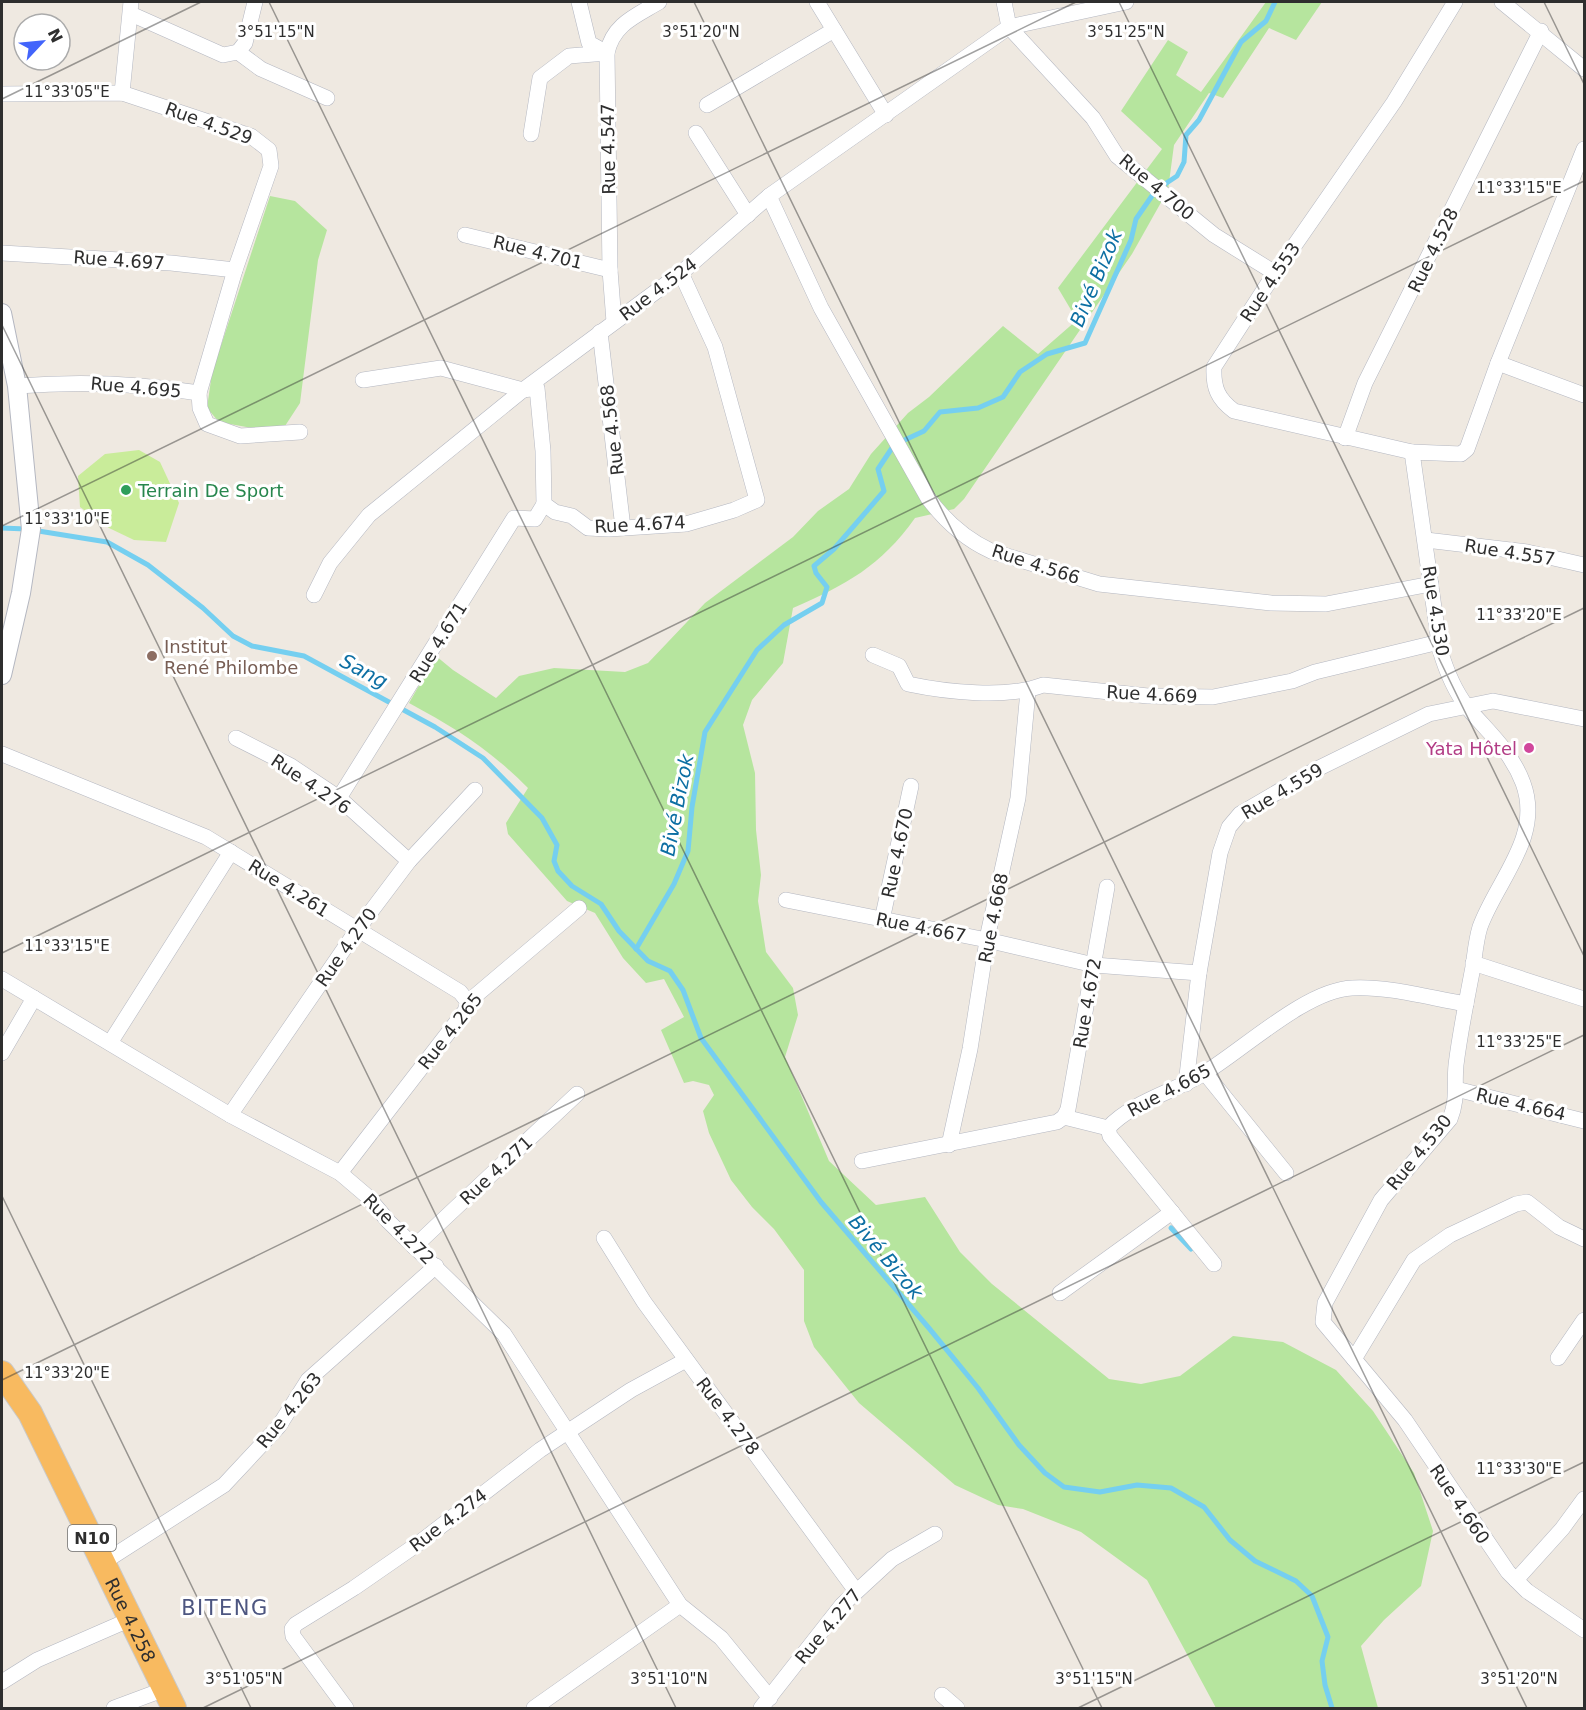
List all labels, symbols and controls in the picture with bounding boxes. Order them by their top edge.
north arrow [12,12,72,72]
text: 3°51'15"N [237,23,315,41]
text: 3°51'20"N [662,23,740,41]
text: 3°51'25"N [1087,23,1165,41]
text: N [44,25,67,46]
text: 11°33'05"E [24,83,110,101]
street label: Rue 4.529 [162,97,256,149]
street label: Rue 4.547 [597,103,619,195]
street label: Rue 4.700 [1115,150,1199,224]
text: 11°33'15"E [1476,179,1562,197]
street label: Rue 4.528 [1404,204,1462,296]
water label: Bivé Bizok [1065,224,1128,330]
street label: Rue 4.701 [491,231,585,273]
street label: Rue 4.553 [1236,238,1304,326]
street label: Rue 4.697 [73,246,165,274]
street label: Rue 4.524 [615,253,701,325]
street label: Rue 4.695 [90,373,182,401]
street label: Rue 4.568 [596,383,628,477]
place label: Terrain De Sport [137,480,284,501]
marker: Terrain De Sport [119,483,133,497]
text: 11°33'10"E [24,510,110,528]
street label: Rue 4.674 [594,511,686,537]
street label: Rue 4.557 [1463,534,1557,570]
street label: Rue 4.566 [989,540,1083,588]
street label: Rue 4.530 [1418,564,1454,658]
street label: Rue 4.671 [405,598,471,686]
text: 11°33'20"E [1476,606,1562,624]
place label: Institut René Philombe [164,636,298,678]
marker: Institut René Philombe [145,649,159,663]
water label: Sang [336,649,392,693]
street label: Rue 4.669 [1106,681,1198,707]
place label: Yata Hôtel [1425,738,1517,759]
marker: Yata Hôtel [1522,741,1536,755]
street label: Rue 4.276 [267,750,355,818]
water label: Bivé Bizok [655,751,699,858]
street label: Rue 4.559 [1237,758,1327,824]
street label: Rue 4.670 [877,806,917,900]
street label: Rue 4.261 [245,855,333,921]
street label: Rue 4.668 [974,871,1012,965]
street label: Rue 4.270 [311,904,381,990]
street label: Rue 4.667 [874,908,968,946]
text: 11°33'15"E [24,937,110,955]
street label: Rue 4.672 [1069,956,1105,1050]
street label: Rue 4.265 [414,989,486,1073]
text: 11°33'25"E [1476,1033,1562,1051]
street label: Rue 4.665 [1124,1059,1214,1121]
street label: Rue 4.664 [1474,1083,1568,1125]
street label: Rue 4.530 [1382,1110,1456,1194]
street label: Rue 4.271 [455,1131,537,1209]
street label: Rue 4.272 [359,1189,439,1269]
water label: Bivé Bizok [844,1210,929,1305]
text: 11°33'20"E [24,1364,110,1382]
street label: Rue 4.263 [252,1368,326,1452]
street label: Rue 4.278 [692,1373,764,1459]
street label: Rue 4.660 [1426,1460,1494,1548]
text: 11°33'30"E [1476,1460,1562,1478]
street label: Rue 4.274 [405,1484,491,1556]
road number: N10 [68,1525,116,1551]
street label: Rue 4.258 [101,1574,160,1666]
street label: Rue 4.277 [791,1584,865,1668]
district label: BITENG [181,1596,269,1620]
text: 3°51'05"N [205,1670,283,1688]
text: 3°51'10"N [630,1670,708,1688]
text: 3°51'15"N [1055,1670,1133,1688]
text: 3°51'20"N [1480,1670,1558,1688]

